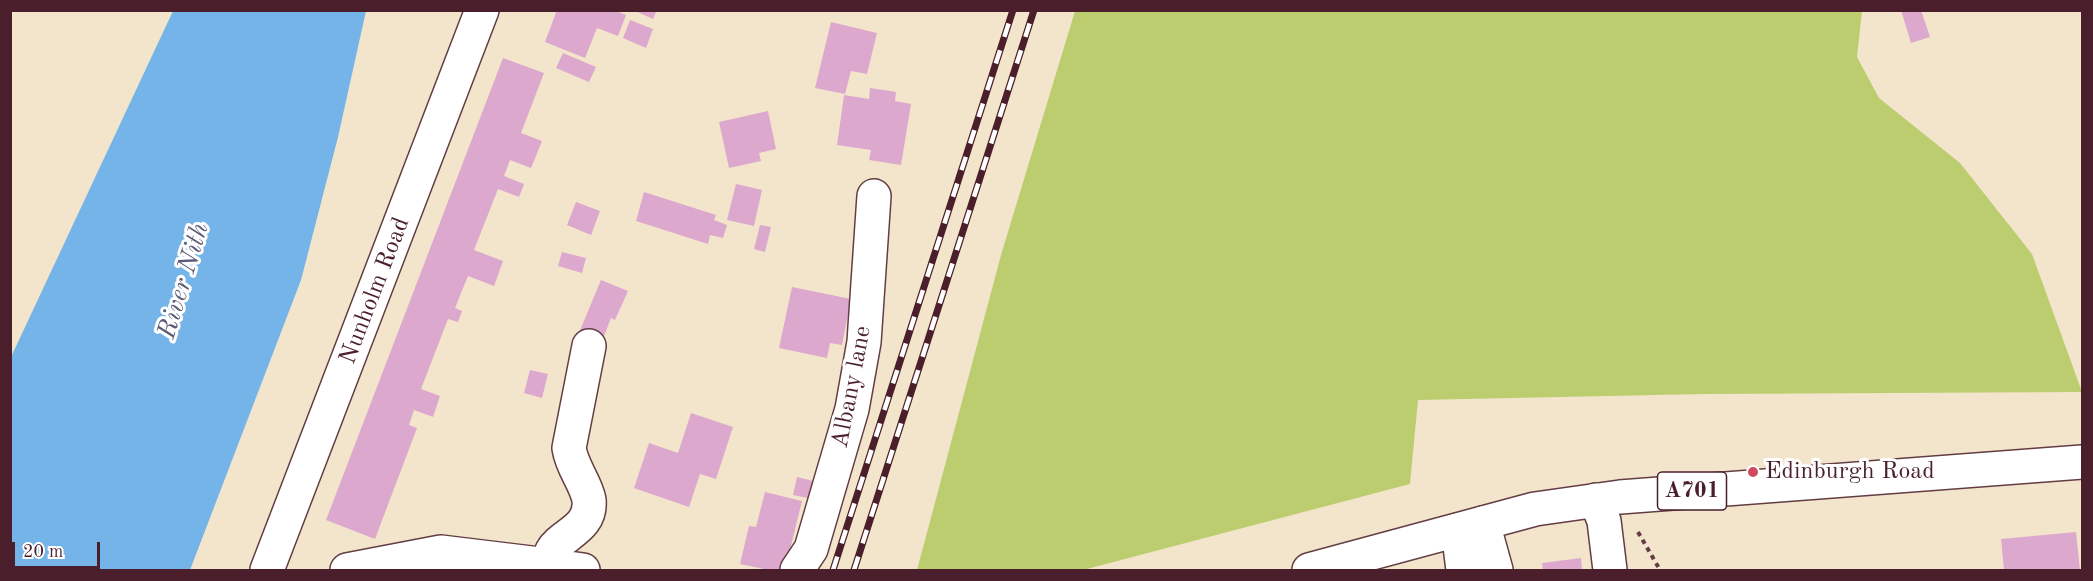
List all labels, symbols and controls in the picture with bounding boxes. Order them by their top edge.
street label: Nunholm Road [334,214,416,368]
water label: River Nith [152,219,216,343]
street label: Albany lane [826,324,878,450]
place label: Edinburgh Road [1765,458,1935,486]
marker: Edinburgh Road [1746,465,1760,479]
road number: A701 [1658,472,1726,510]
scale bar [15,530,104,568]
text: 20 m [23,543,63,561]

